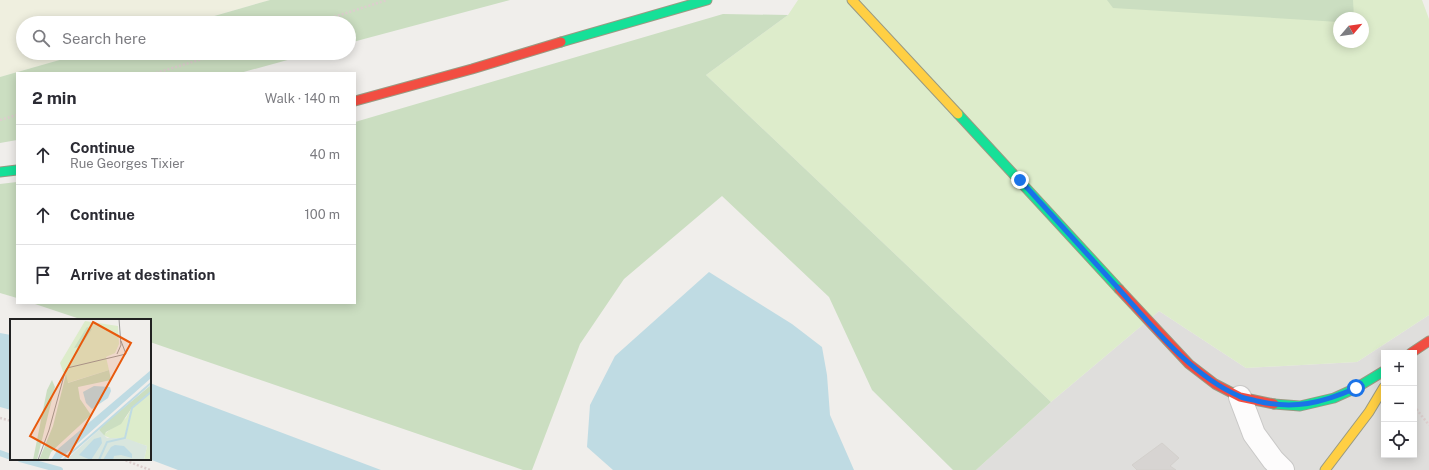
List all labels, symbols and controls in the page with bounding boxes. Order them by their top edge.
north arrow [1333,12,1369,48]
search box [16,16,356,60]
icon: search [30,27,52,49]
text: Search here [62,30,146,47]
text: 2 min [32,88,77,108]
text: Walk · 140 m [265,91,340,106]
text: Continue [70,139,135,156]
icon: ahead [32,144,54,166]
text: 40 m [309,147,340,162]
text: Rue Georges Tixier [70,156,185,171]
route end [1011,171,1029,189]
icon: ahead [32,204,54,226]
text: Continue [70,206,135,223]
text: 100 m [304,207,340,222]
icon: arrive [32,264,54,286]
text: Arrive at destination [70,266,215,283]
inset map [10,319,151,460]
map controls [1381,350,1417,458]
button: + [1381,350,1417,386]
route start [1347,379,1365,397]
button: − [1381,386,1417,422]
button: locate [1381,422,1417,458]

